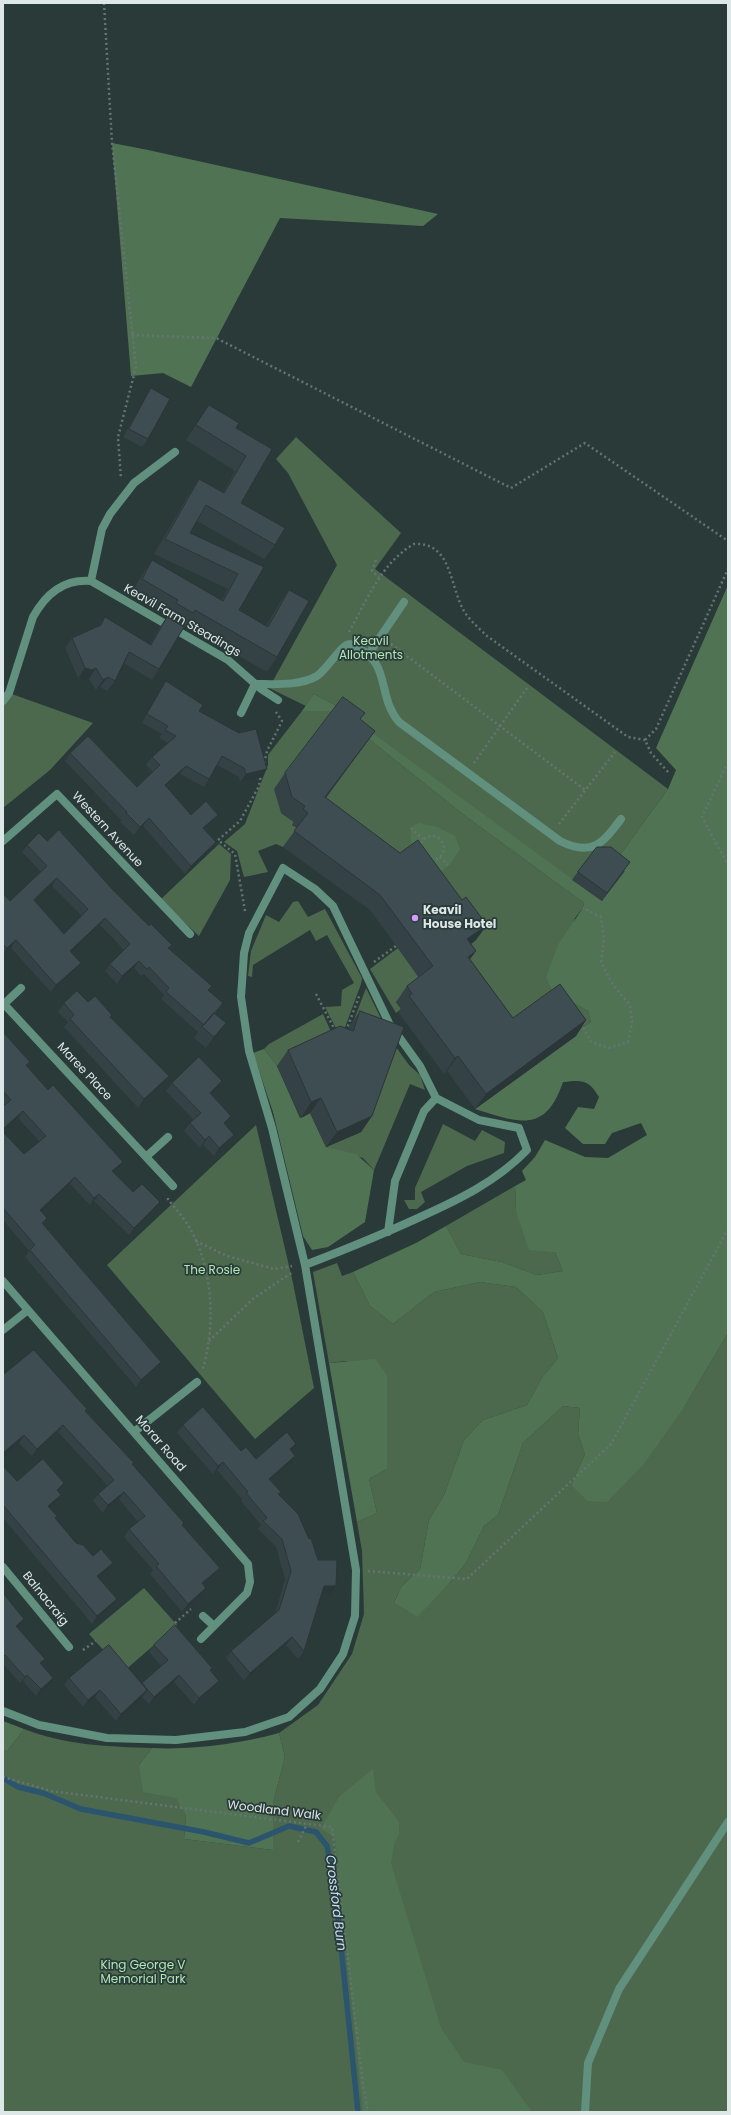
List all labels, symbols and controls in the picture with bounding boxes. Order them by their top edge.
street label: Keavil Farm Steadings [121,582,243,660]
park label: Keavil Allotments [339,635,403,663]
street label: Western Avenue [68,789,146,871]
place label: Keavil House Hotel [423,904,496,932]
marker: Keavil House Hotel [410,913,420,923]
street label: Maree Place [54,1040,114,1104]
park label: The Rosie [184,1264,240,1278]
street label: Morar Road [132,1413,188,1475]
street label: Balnacraig [19,1569,71,1629]
street label: Woodland Walk [226,1798,322,1824]
water label: Crossford Burn [321,1854,349,1952]
park label: King George V Memorial Park [100,1959,186,1987]

